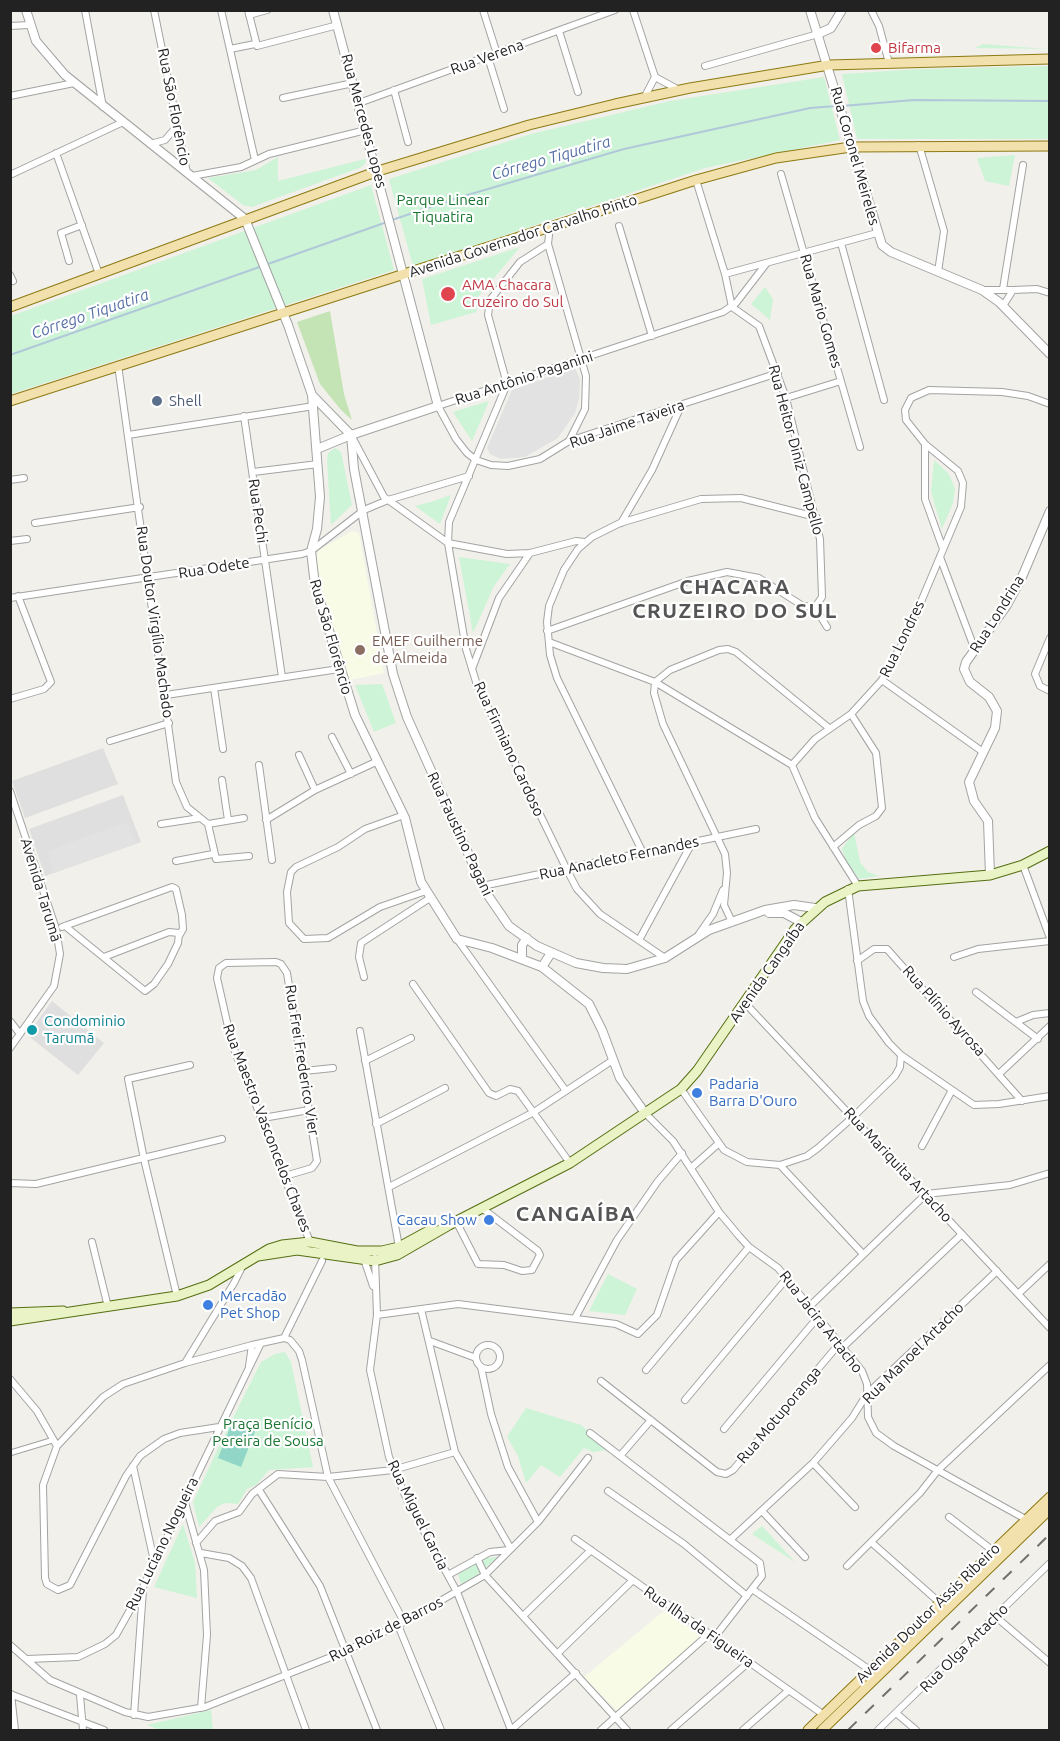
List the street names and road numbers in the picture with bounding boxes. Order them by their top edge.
street label: Rua Verena [448,35,526,79]
street label: Rua São Florêncio [154,47,194,167]
street label: Rua Mercedes Lopes [337,52,391,190]
street label: Rua Coronel Meireles [827,85,883,227]
street label: Avenida Governador Carvalho Pinto [407,191,639,281]
street label: Rua Mario Gomes [796,252,846,370]
street label: Rua Antônio Paganini [453,347,595,409]
street label: Rua Heitor Diniz Campello [765,363,827,537]
street label: Rua Jaime Taveira [567,396,687,452]
street label: Rua Pechi [245,477,271,545]
street label: Rua Doutor Virgílio Machado [133,525,177,719]
street label: Rua Odete [177,553,251,583]
street label: Rua Londrina [966,572,1028,656]
street label: Rua São Florêncio [306,577,356,697]
street label: Rua Londres [876,598,928,680]
street label: Rua Firmiano Cardoso [470,679,548,819]
street label: Rua Faustino Pagani [423,769,497,899]
street label: Rua Anacleto Fernandes [538,832,700,884]
street label: Avenida Tarumã [17,836,65,944]
street label: Avenida Cangaíba [725,918,809,1026]
street label: Rua Plínio Ayrosa [899,962,989,1060]
street label: Rua Frei Frederico Vier [281,983,323,1137]
street label: Rua Maestro Vasconcelos Chaves [219,1021,315,1235]
street label: Rua Mariquita Artacho [840,1104,956,1226]
street label: Rua Jacira Artacho [775,1267,867,1377]
street label: Rua Manoel Artacho [859,1299,967,1407]
street label: Rua Motuporanga [733,1363,825,1467]
street label: Rua Miguel Garcia [384,1457,452,1573]
street label: Rua Luciano Nogueira [122,1474,202,1614]
street label: Avenida Doutor Assis Ribeiro [852,1539,1004,1687]
street label: Rua Ilha da Figueira [640,1582,758,1672]
street label: Rua Roiz de Barros [326,1592,446,1666]
street label: Rua Olga Artacho [916,1600,1012,1696]

